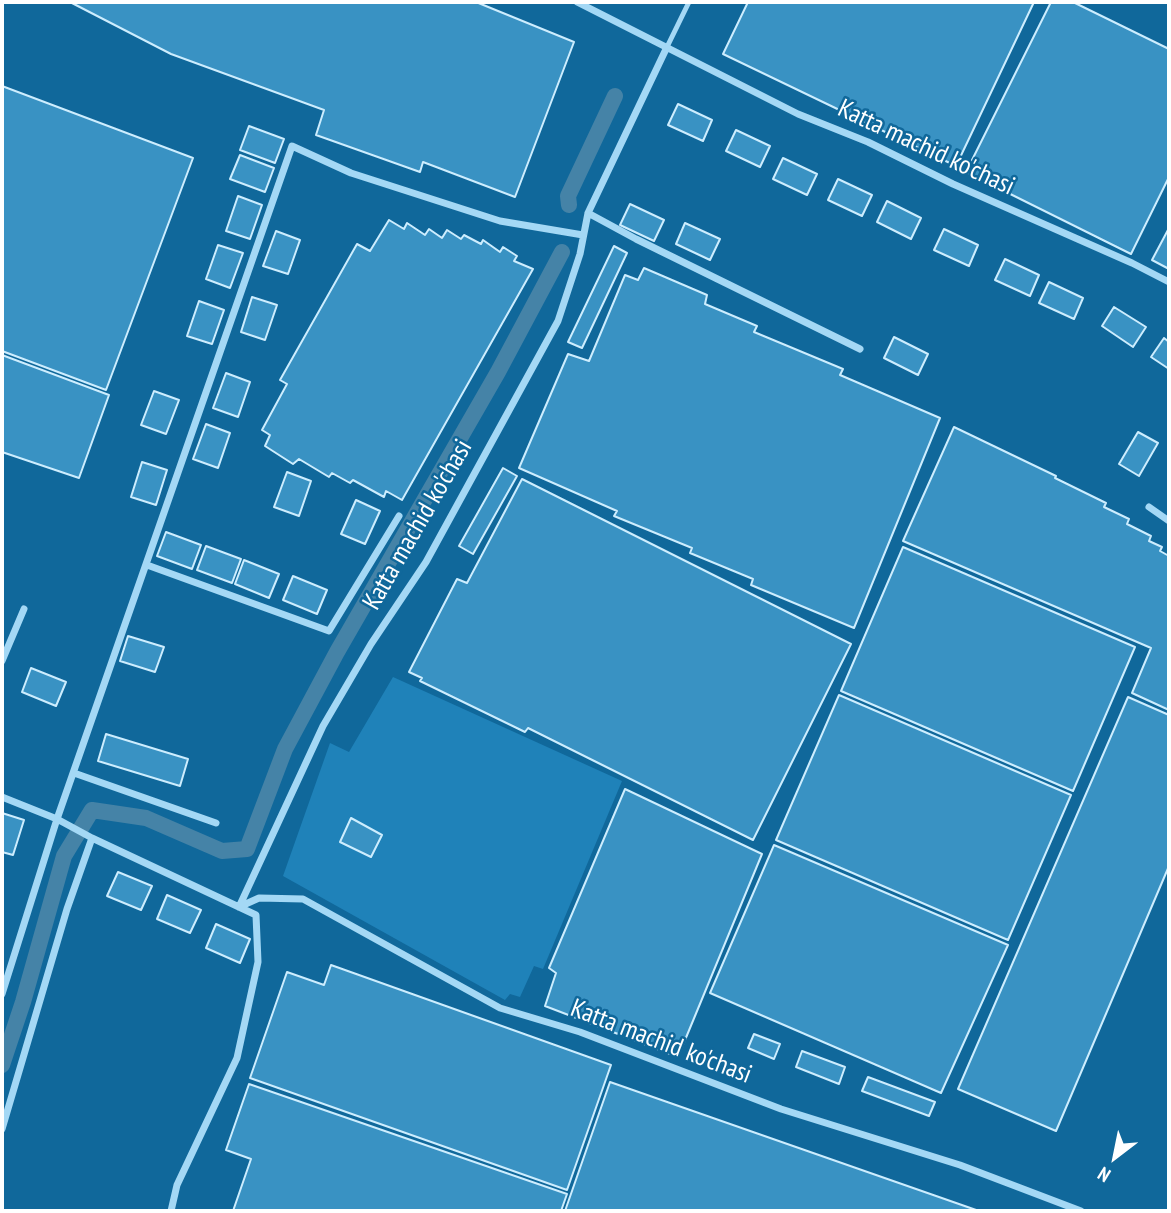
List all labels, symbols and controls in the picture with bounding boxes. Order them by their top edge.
street label: Katta machid ko'chasi [833,93,1019,203]
street label: Katta machid ko'chasi [357,434,479,616]
street label: Katta machid ko'chasi [566,993,756,1091]
north arrow [1080,1122,1150,1192]
text: N [1093,1162,1115,1188]

